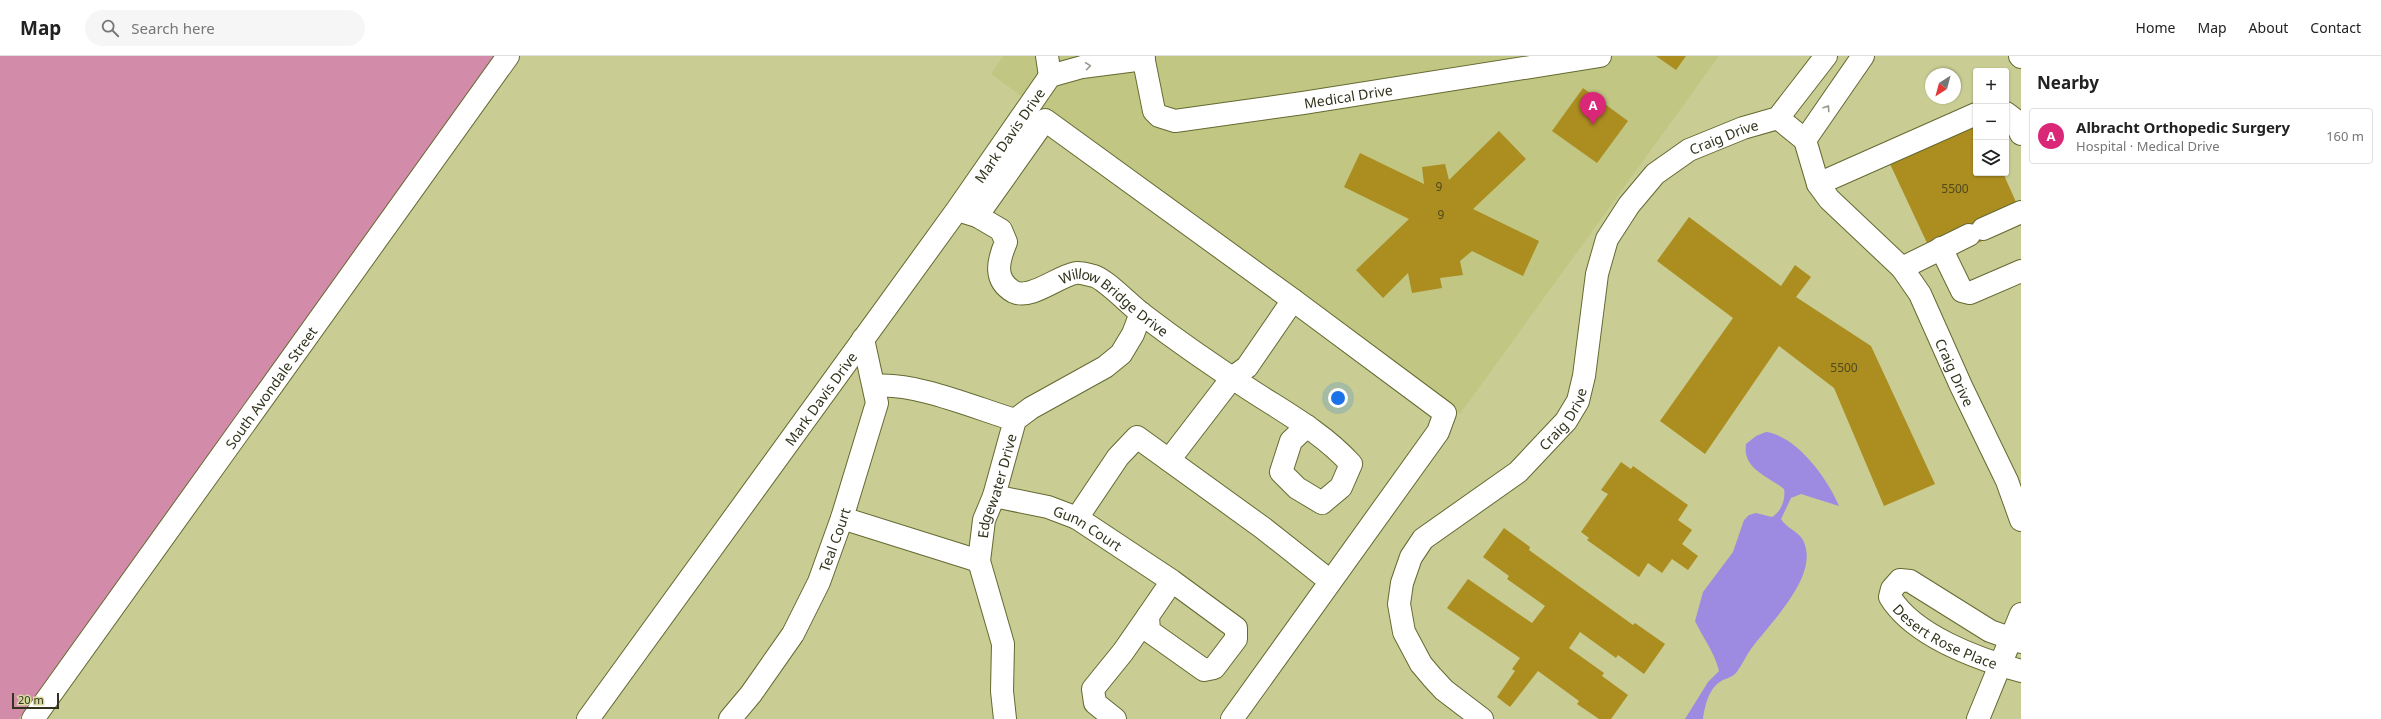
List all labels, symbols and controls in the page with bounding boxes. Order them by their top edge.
search box [85,10,365,46]
text: Map [20,15,61,41]
icon: search [99,17,121,39]
text: Search here [131,18,215,38]
text: Home [2136,18,2175,37]
text: Map [2197,18,2227,37]
text: About [2249,18,2288,37]
text: Contact [2310,18,2361,37]
one-way arrow [1085,62,1091,71]
north arrow [1925,68,1961,104]
map controls [1973,68,2009,176]
button: + [1973,68,2009,104]
text: Nearby [2037,71,2099,94]
street label: Medical Drive [1303,79,1394,112]
street label: Mark Davis Drive [970,84,1049,186]
pin: A [1580,92,1606,125]
button: − [1973,104,2009,140]
one-way arrow [1822,105,1830,112]
street label: Craig Drive [1686,115,1761,158]
text: Albracht Orthopedic Surgery [2076,117,2290,137]
text: A [2047,127,2056,145]
text: 160 m [2326,127,2364,145]
text: Hospital · Medical Drive [2076,137,2220,155]
button: layers [1973,140,2009,176]
house number: 9 [1436,178,1443,195]
house number: 5500 [1941,180,1969,197]
house number: 9 [1438,206,1445,223]
street label: Willow Bridge Drive [1056,263,1172,340]
street label: South Avondale Street [220,322,321,452]
street label: Craig Drive [1931,335,1979,409]
street label: Mark Davis Drive [780,348,861,449]
house number: 5500 [1830,359,1858,376]
street label: Craig Drive [1534,386,1590,454]
your location [1328,388,1348,408]
street label: Edgewater Drive [972,431,1020,539]
street label: Gunn Court [1051,500,1126,555]
street label: Teal Court [814,505,854,574]
street label: Desert Rose Place [1889,599,2000,673]
scale bar [12,691,59,710]
text: 20 m [18,692,44,707]

